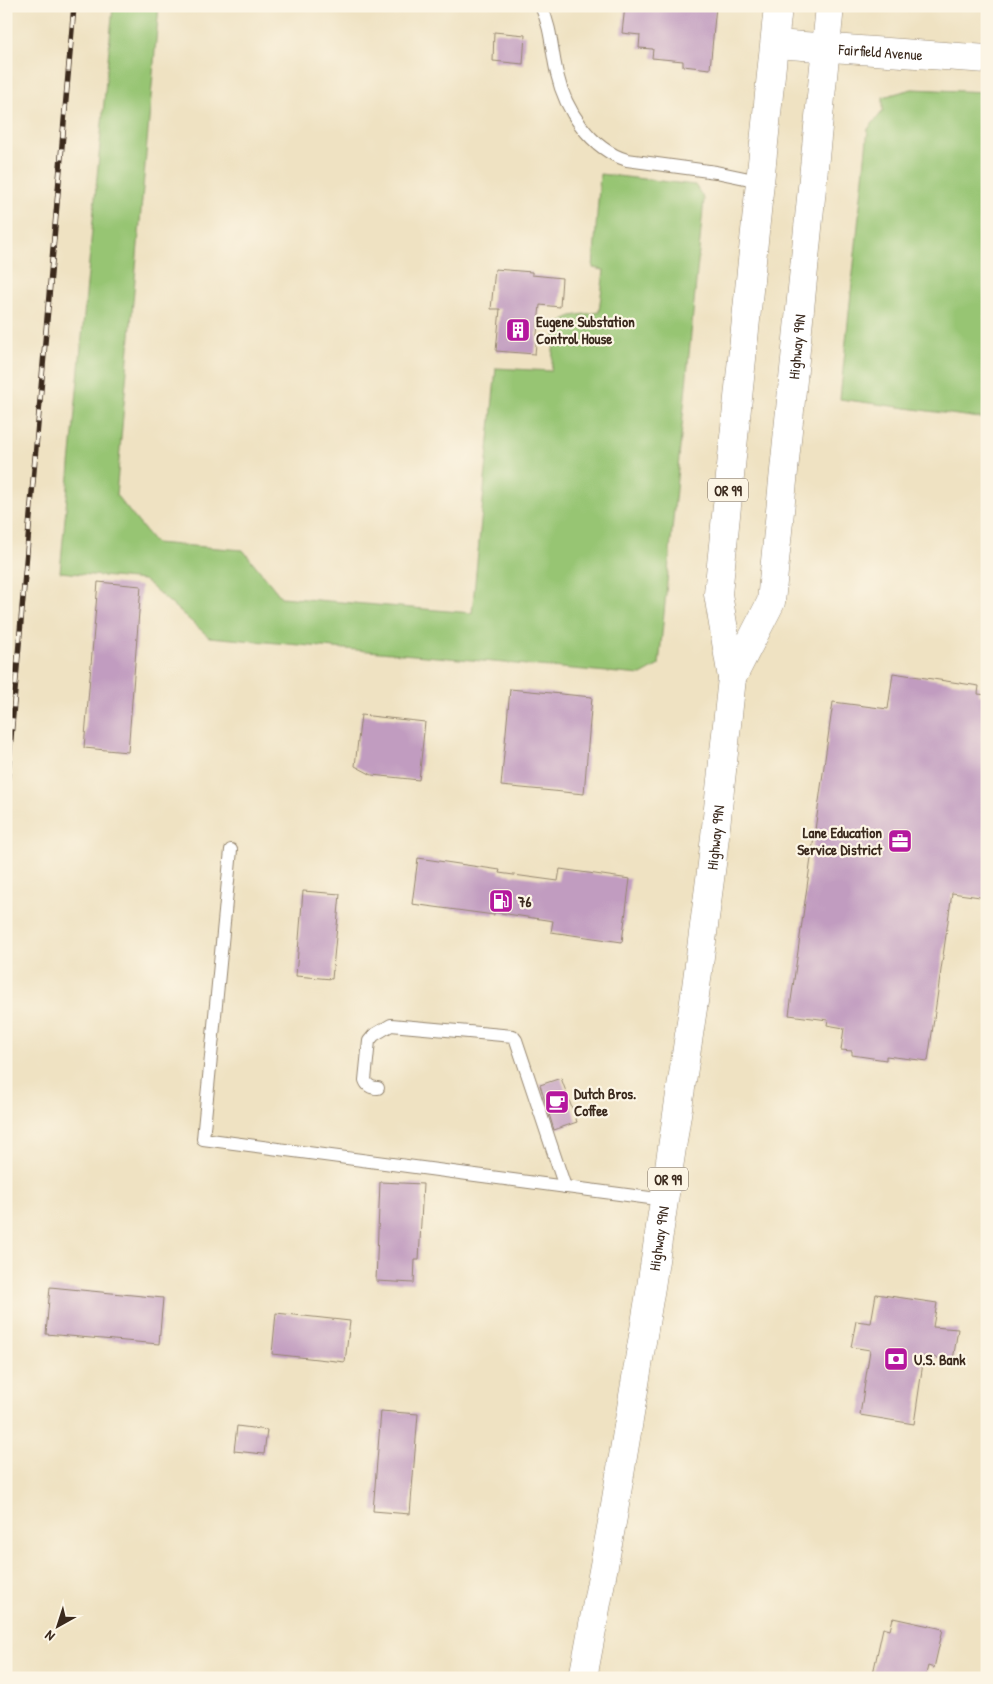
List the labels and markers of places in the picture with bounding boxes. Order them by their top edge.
place label: Eugene Substation Control House [536,311,635,349]
building icon: Eugene Substation Control House [505,317,531,343]
place label: Lane Education Service District [797,822,883,860]
office icon: Lane Education Service District [887,828,913,854]
fuel station icon: 76 [488,888,514,914]
place label: 76 [517,891,531,912]
place label: Dutch Bros. Coffee [574,1083,636,1121]
cafe icon: Dutch Bros. Coffee [544,1089,570,1115]
bank icon: U.S. Bank [883,1346,909,1372]
place label: U.S. Bank [914,1349,966,1370]

